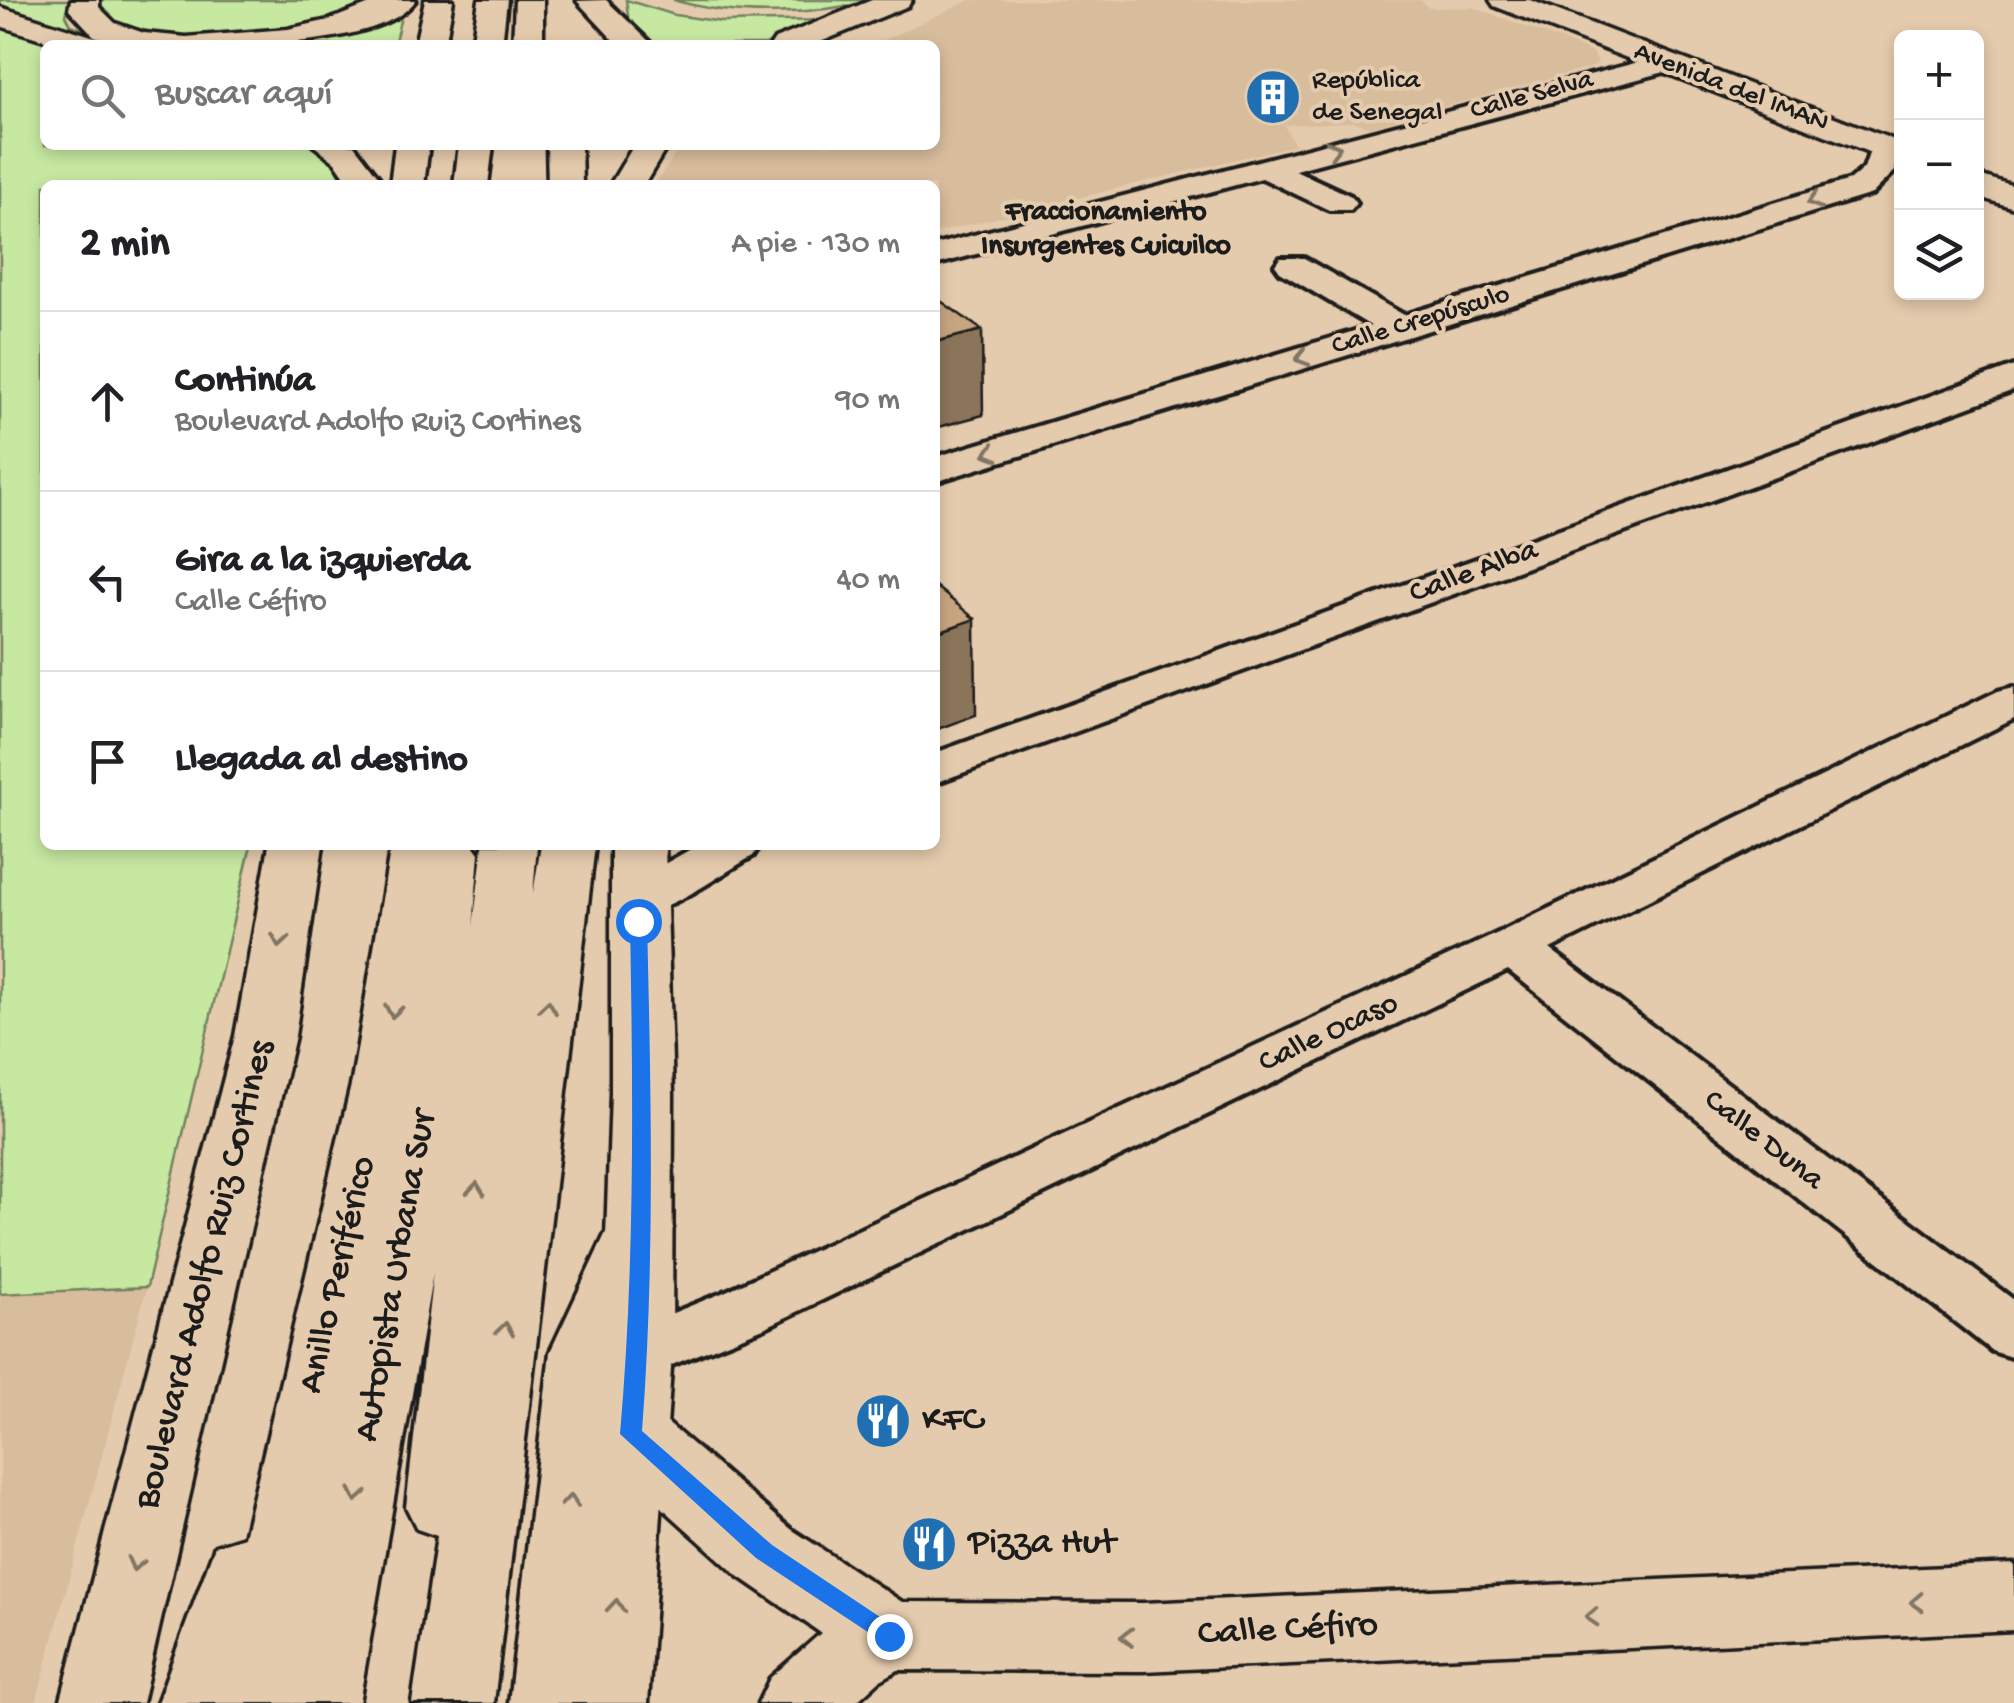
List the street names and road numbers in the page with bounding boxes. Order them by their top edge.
street label: Avenida del IMAN [1629,36,1833,140]
street label: Calle Selva [1467,63,1598,128]
street label: Calle Crepúsculo [1328,278,1514,364]
street label: Calle Alba [1405,532,1545,614]
street label: Calle Ocaso [1253,985,1405,1083]
street label: Boulevard Adolfo Ruiz Cortines [126,1035,286,1515]
street label: Calle Duna [1695,1082,1832,1200]
street label: Autopista Urbana Sur [346,1103,448,1445]
street label: Anillo Periférico [290,1152,388,1398]
street label: Calle Céfiro [1197,1604,1379,1658]

